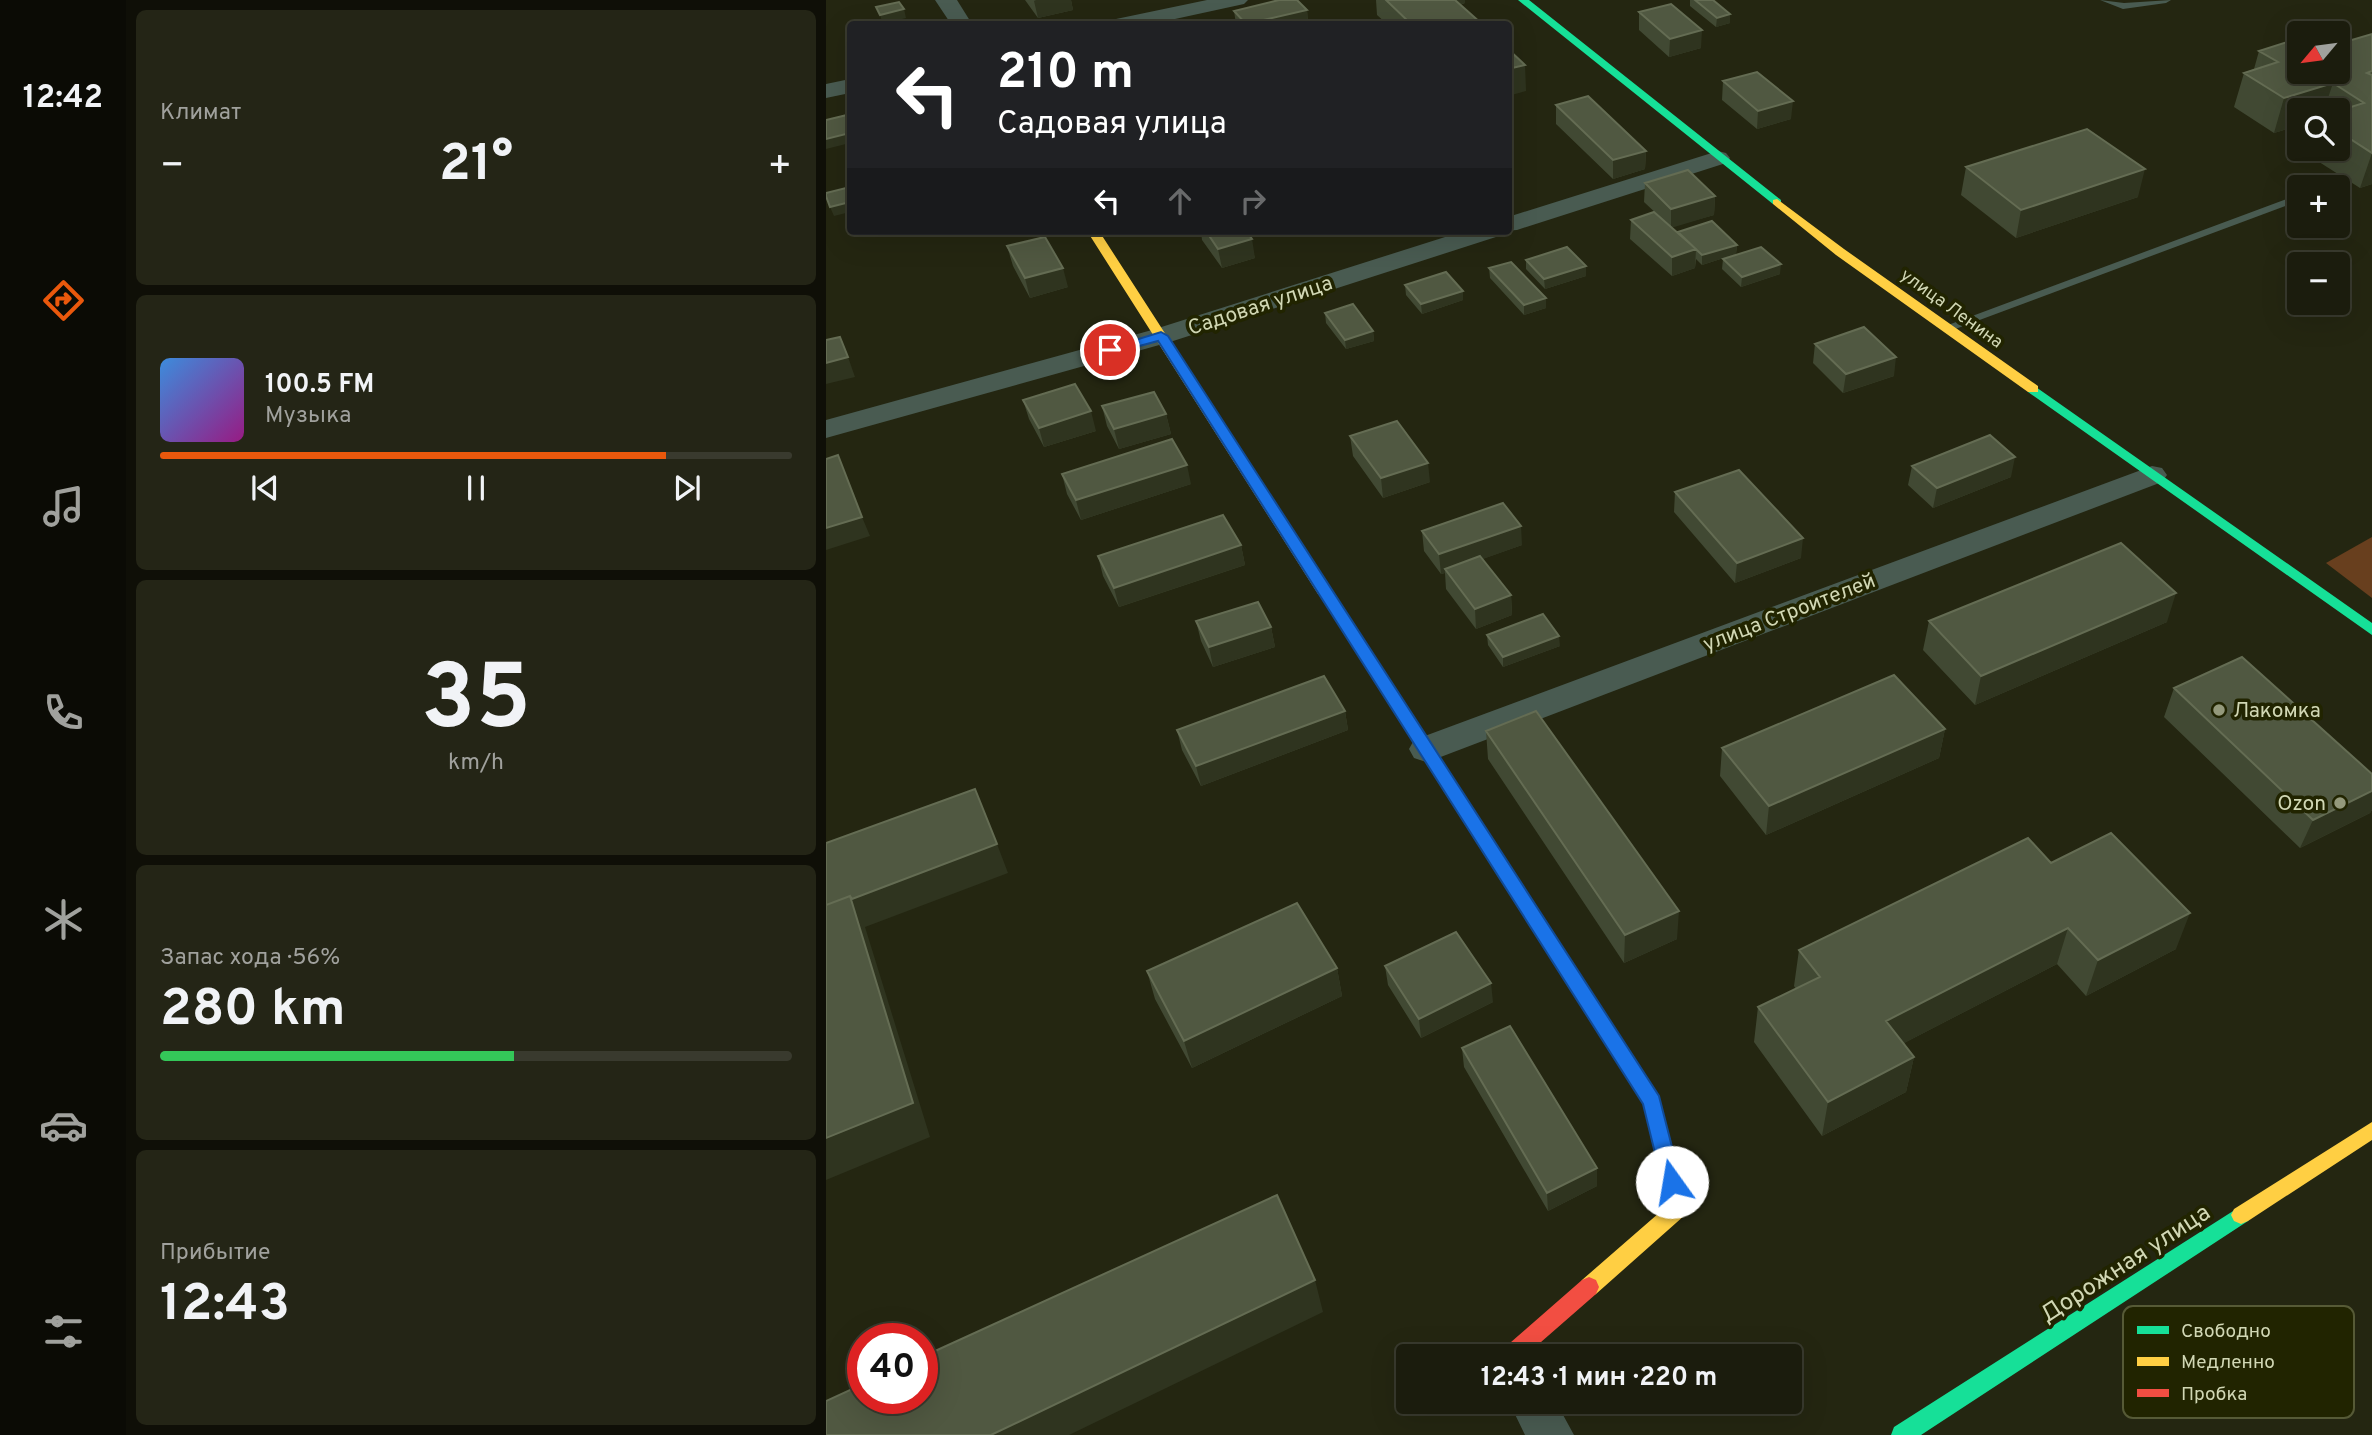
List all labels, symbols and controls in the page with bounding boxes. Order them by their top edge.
north arrow [2287,21,2350,84]
map controls [2287,21,2350,315]
text: 210 m [997,44,1134,106]
icon: left [882,49,973,140]
text: 12:42 [23,79,103,119]
button: search [2287,98,2350,161]
text: Климат [160,99,241,128]
text: Садовая улица [997,105,1227,145]
text: 21° [439,133,513,199]
text: − [160,143,185,192]
text: + [767,143,792,192]
button: + [2287,175,2350,238]
icon: left [1088,182,1126,220]
icon: ahead [1161,182,1199,220]
icon: right [1234,182,1272,220]
button: − [2287,252,2350,315]
street label: улица Ленина [1895,264,2007,354]
street label: Садовая улица [1185,270,1336,343]
icon: directions [39,276,88,325]
pin [1080,320,1140,380]
icon: arrive [1091,331,1129,369]
text: 100.5 FM [265,369,374,402]
text: Музыка [265,402,351,431]
icon: previous [246,469,284,507]
icon: pause [457,469,495,507]
icon: next [668,469,706,507]
icon: music [39,482,88,531]
street label: улица Строителей [1700,568,1880,659]
text: 35 [421,646,531,761]
icon: phone [39,688,88,737]
place label: Лакомка [2233,698,2321,725]
marker: Лакомка [2211,702,2227,718]
text: km/h [448,749,504,778]
place label: Ozon [2277,791,2326,818]
marker: Ozon [2332,795,2348,811]
icon: climate [39,895,88,944]
text: Запас хода · 56% [160,944,340,973]
text: 280 km [160,978,346,1044]
icon: car [39,1101,88,1150]
position arrow [1635,1145,1709,1219]
street label: Дорожная улица [2035,1199,2217,1331]
text: Прибытие [160,1239,270,1268]
text: 12:43 [160,1273,290,1339]
legend [2123,1306,2354,1418]
icon: filters [39,1307,88,1356]
text: Свободно [2181,1320,2271,1344]
speed limit sign: 40 [847,1323,938,1414]
text: Медленно [2181,1351,2275,1375]
text: 12:43 · 1 мин · 220 m [1481,1362,1717,1395]
text: Пробка [2181,1383,2247,1407]

